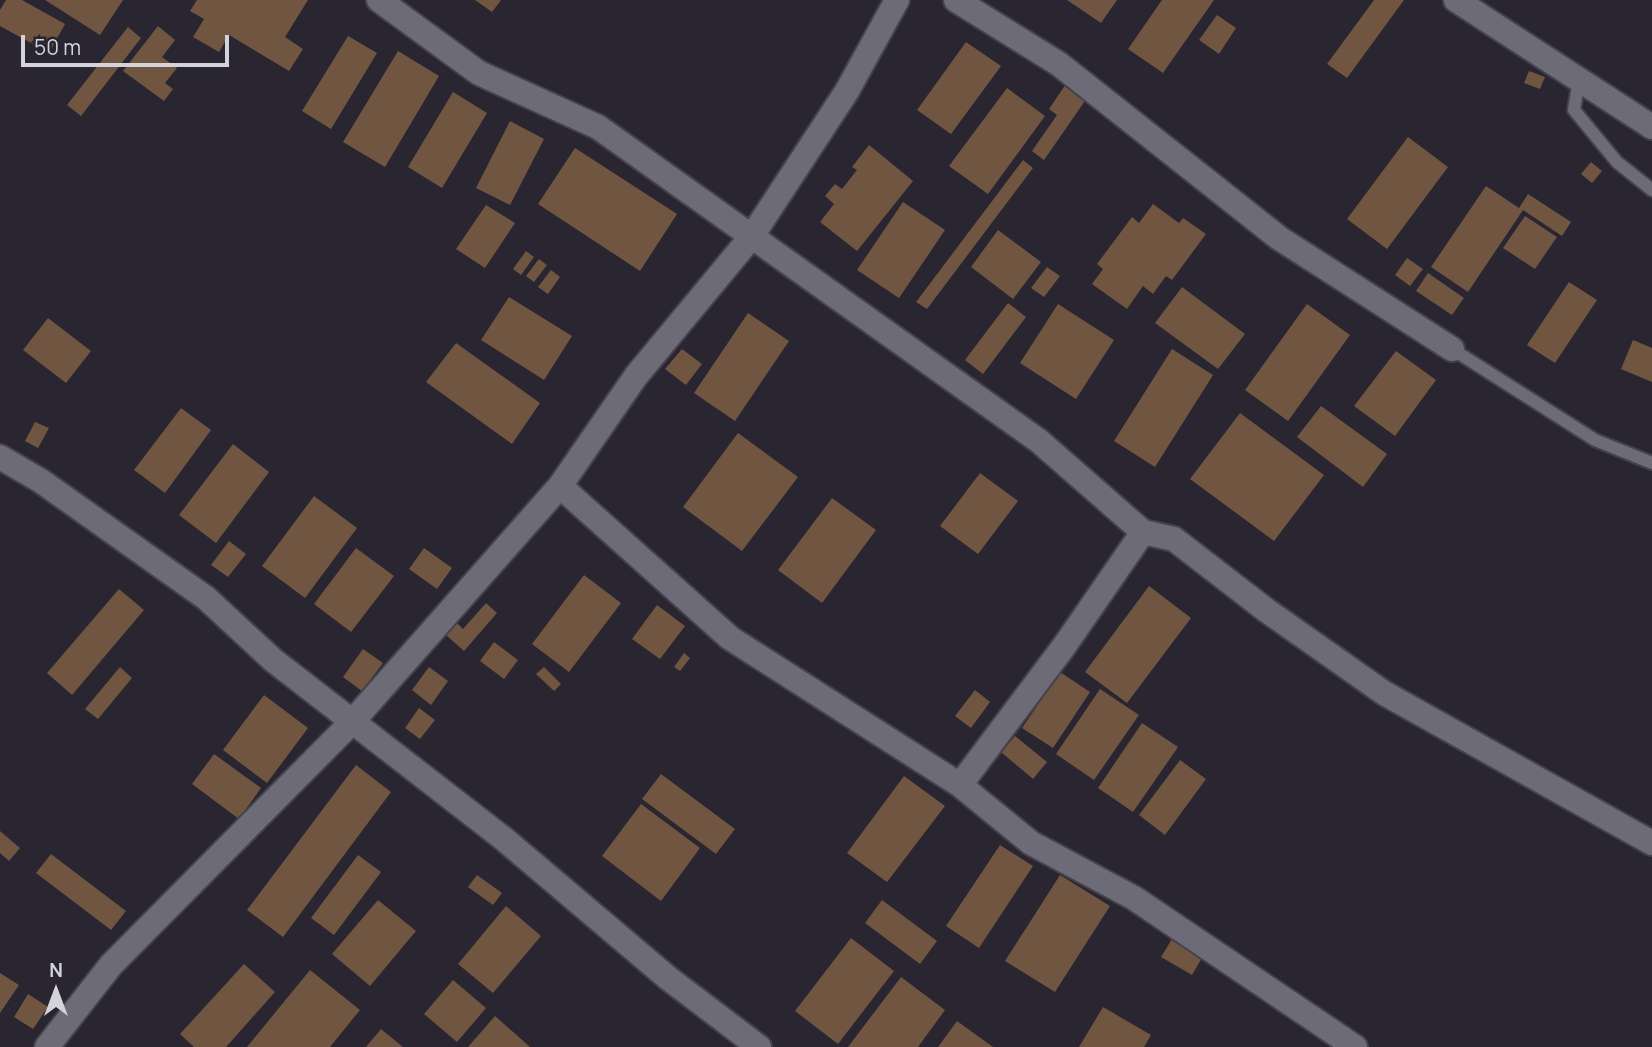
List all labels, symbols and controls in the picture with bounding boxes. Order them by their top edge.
scale bar [24,21,233,65]
text: 50 m [34,33,81,61]
north arrow [21,956,91,1026]
text: N [49,957,63,983]

